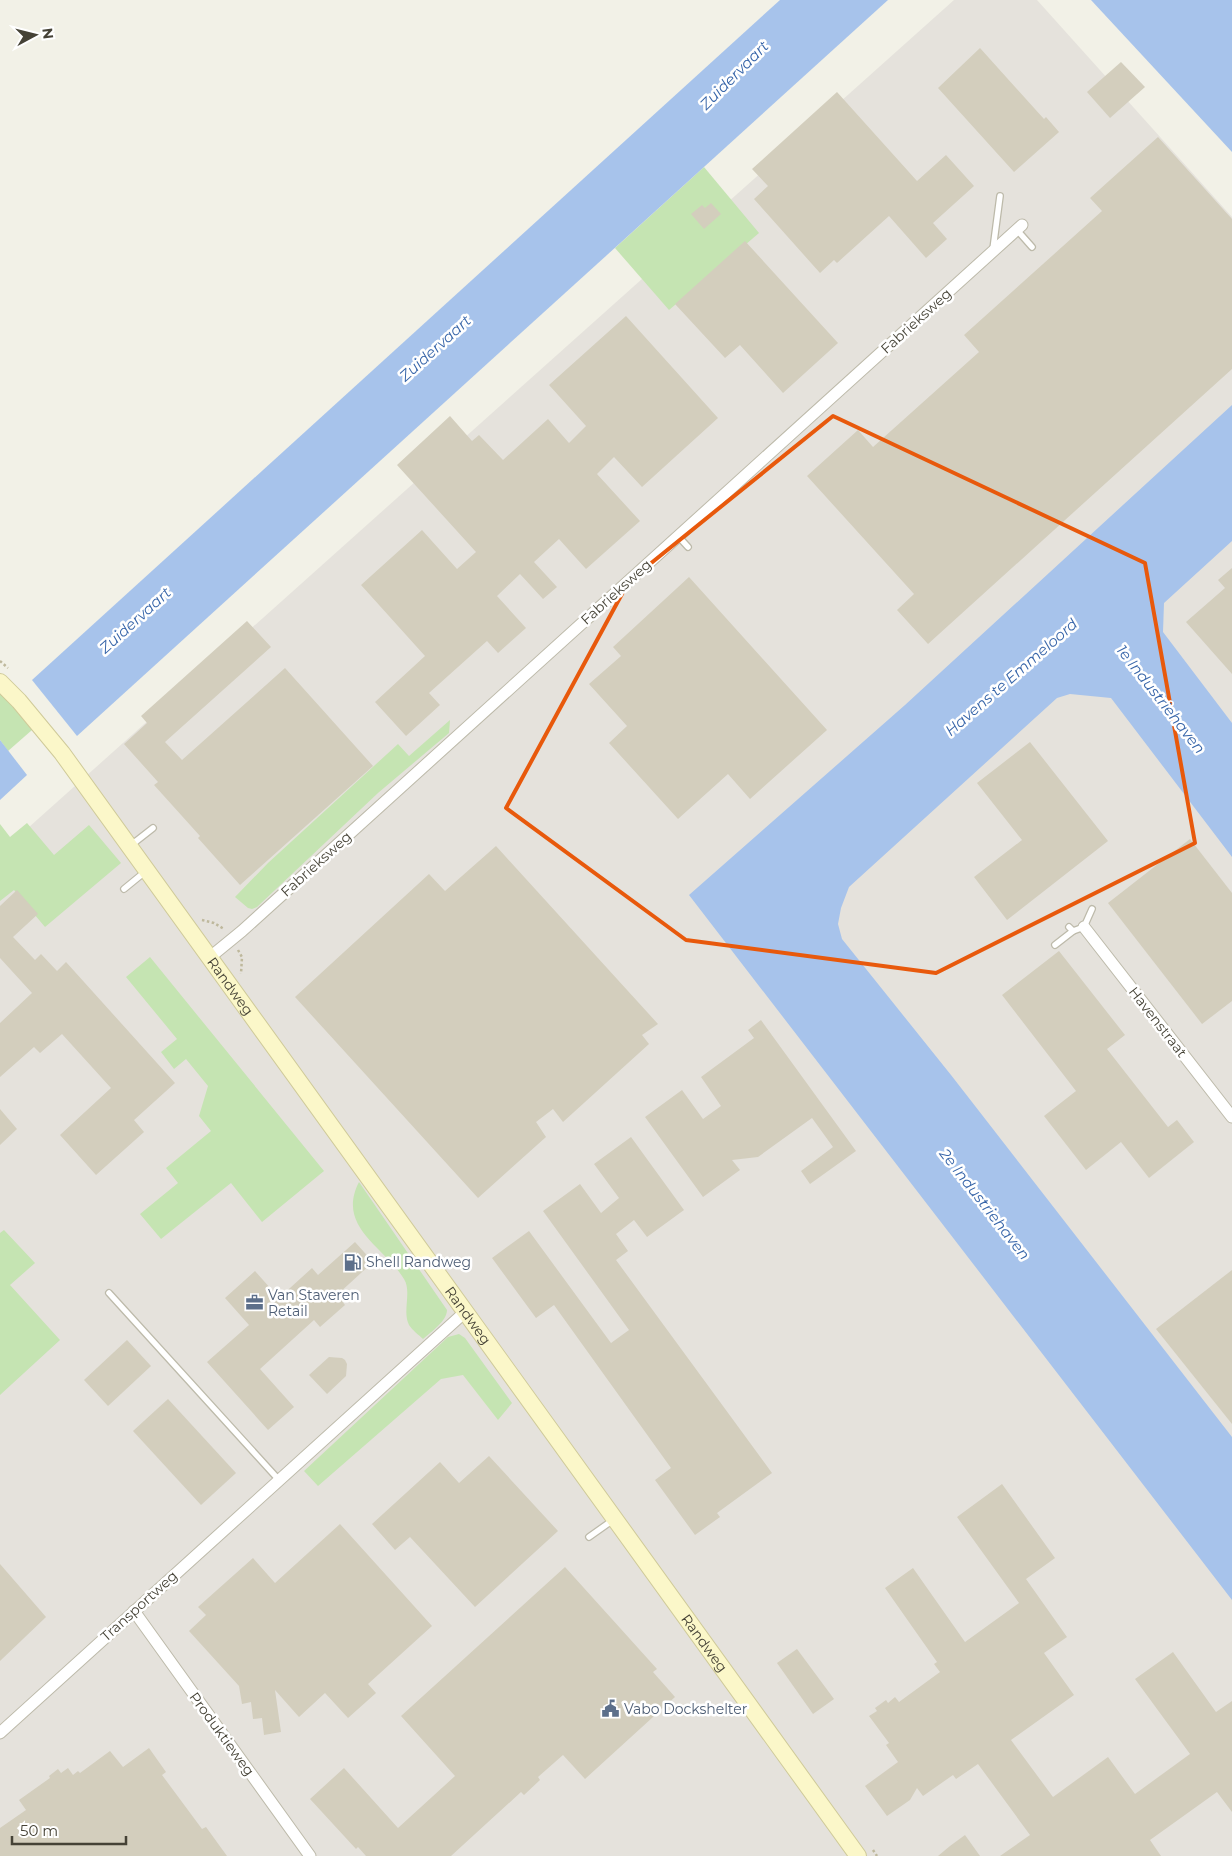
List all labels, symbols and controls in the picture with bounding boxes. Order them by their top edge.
north arrow [10,10,60,60]
text: N [38,27,58,40]
water label: Zuidervaart [695,37,772,114]
street label: Fabrieksweg [877,285,955,357]
water label: Zuidervaart [395,311,475,386]
street label: Fabrieksweg [577,556,655,628]
water label: Zuidervaart [95,583,175,658]
water label: Havens te Emmeloord [941,614,1082,740]
water label: 1e Industriehaven [1113,641,1209,757]
street label: Fabrieksweg [277,828,355,900]
street label: Randweg [203,954,257,1019]
street label: Havenstraat [1125,983,1191,1061]
water label: 2e Industriehaven [935,1144,1034,1263]
fuel station icon: Shell Randweg [342,1252,362,1272]
place label: Shell Randweg [366,1253,471,1271]
street label: Randweg [441,1283,495,1348]
place label: Van Staveren Retail [268,1286,360,1320]
office icon: Van Staveren Retail [244,1293,264,1313]
street label: Transportweg [97,1567,181,1645]
street label: Randweg [677,1610,731,1676]
street label: Produktieweg [186,1689,258,1779]
public building icon: Vabo Dockshelter [600,1699,620,1719]
place label: Vabo Dockshelter [624,1700,748,1718]
scale bar [12,1814,126,1846]
text: 50 m [20,1821,58,1840]

